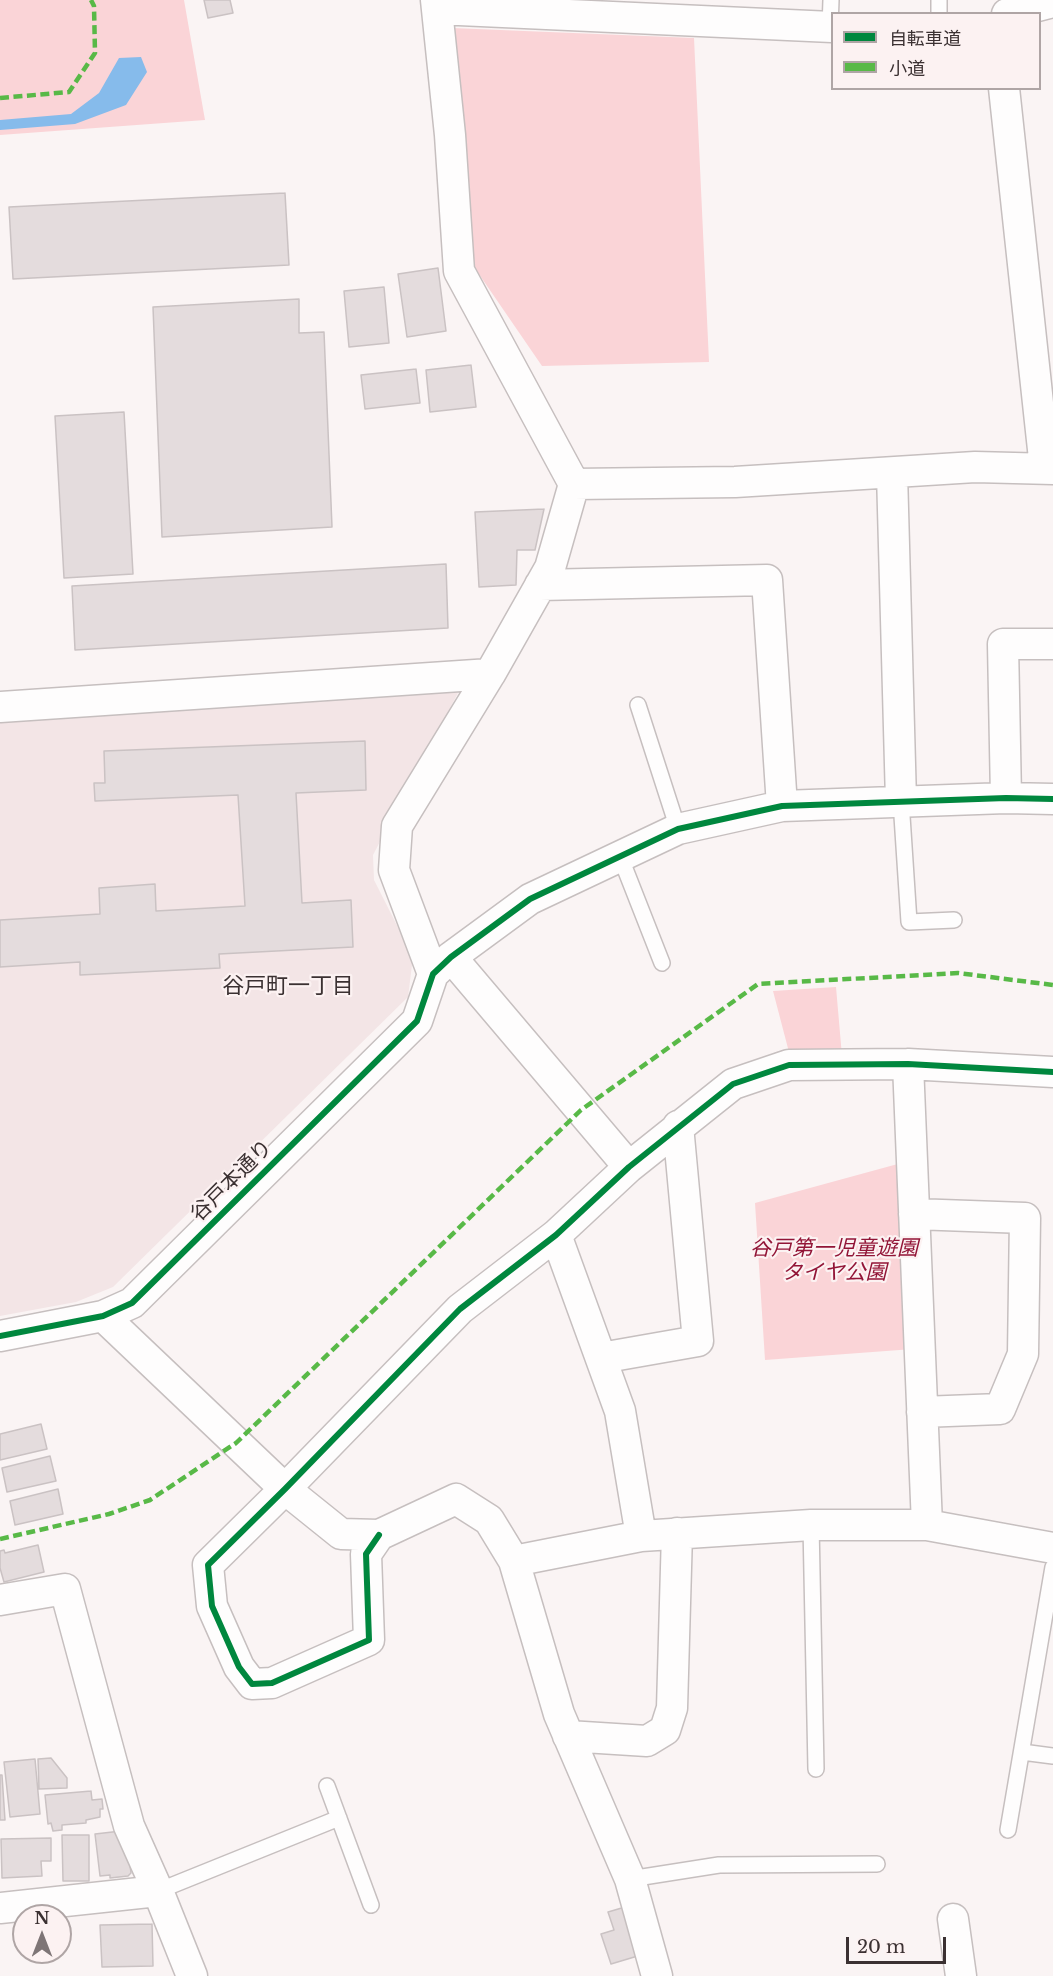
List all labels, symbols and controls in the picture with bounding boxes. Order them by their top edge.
legend [831,12,1041,90]
text: 自転車道 [889,28,961,50]
text: 小道 [889,58,925,80]
district label: 谷戸町一丁目 [222,974,354,1000]
street label: 谷戸本通り [186,1135,278,1227]
park label: 谷戸第一児童遊園 タイヤ公園 [750,1236,918,1286]
north arrow [12,1904,72,1964]
text: N [34,1908,50,1928]
scale bar [849,1925,950,1963]
text: 20 m [857,1936,905,1958]

